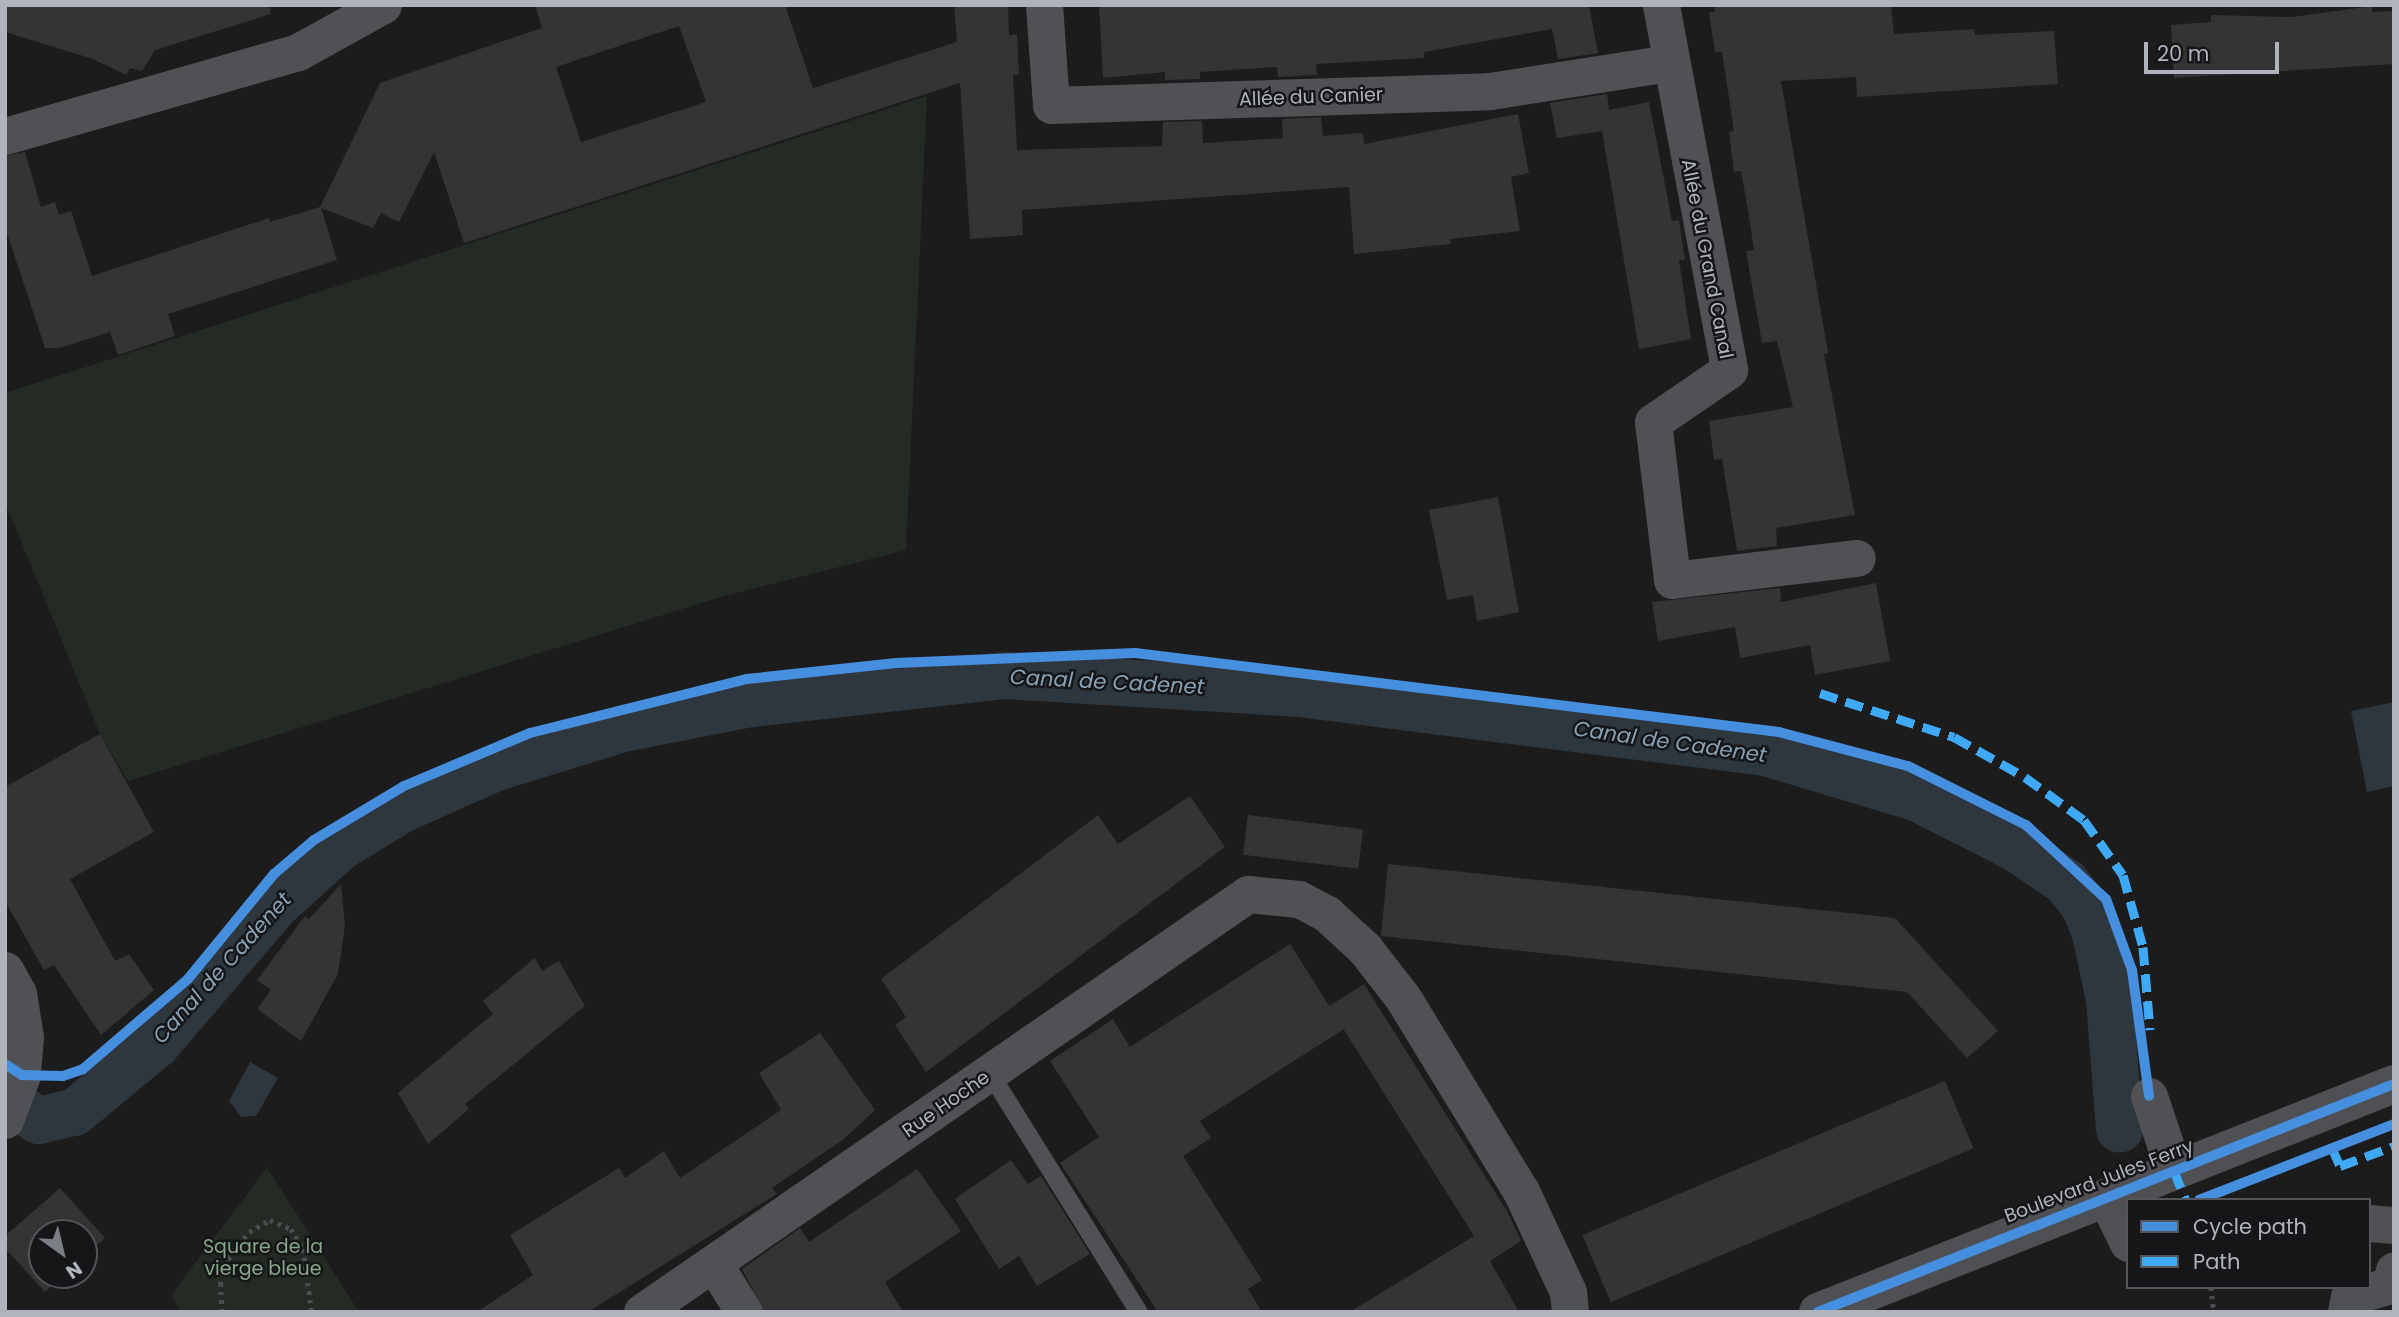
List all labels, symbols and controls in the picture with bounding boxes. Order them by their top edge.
scale bar [2147,28,2282,72]
text: 20 m [2157,39,2210,68]
street label: Allée du Canier [1239,83,1383,111]
street label: Allée du Grand Canal [1676,157,1738,361]
water label: Canal de Cadenet [1009,664,1205,700]
water label: Canal de Cadenet [1572,716,1768,768]
water label: Canal de Cadenet [148,887,296,1049]
street label: Rue Hoche [898,1066,994,1142]
street label: Boulevard Jules Ferry [2001,1134,2197,1228]
legend [2126,1198,2371,1289]
text: Cycle path [2193,1212,2307,1241]
north arrow [28,1219,98,1289]
park label: Square de la vierge bleue [203,1236,323,1280]
text: Path [2193,1247,2240,1276]
text: N [60,1255,87,1285]

